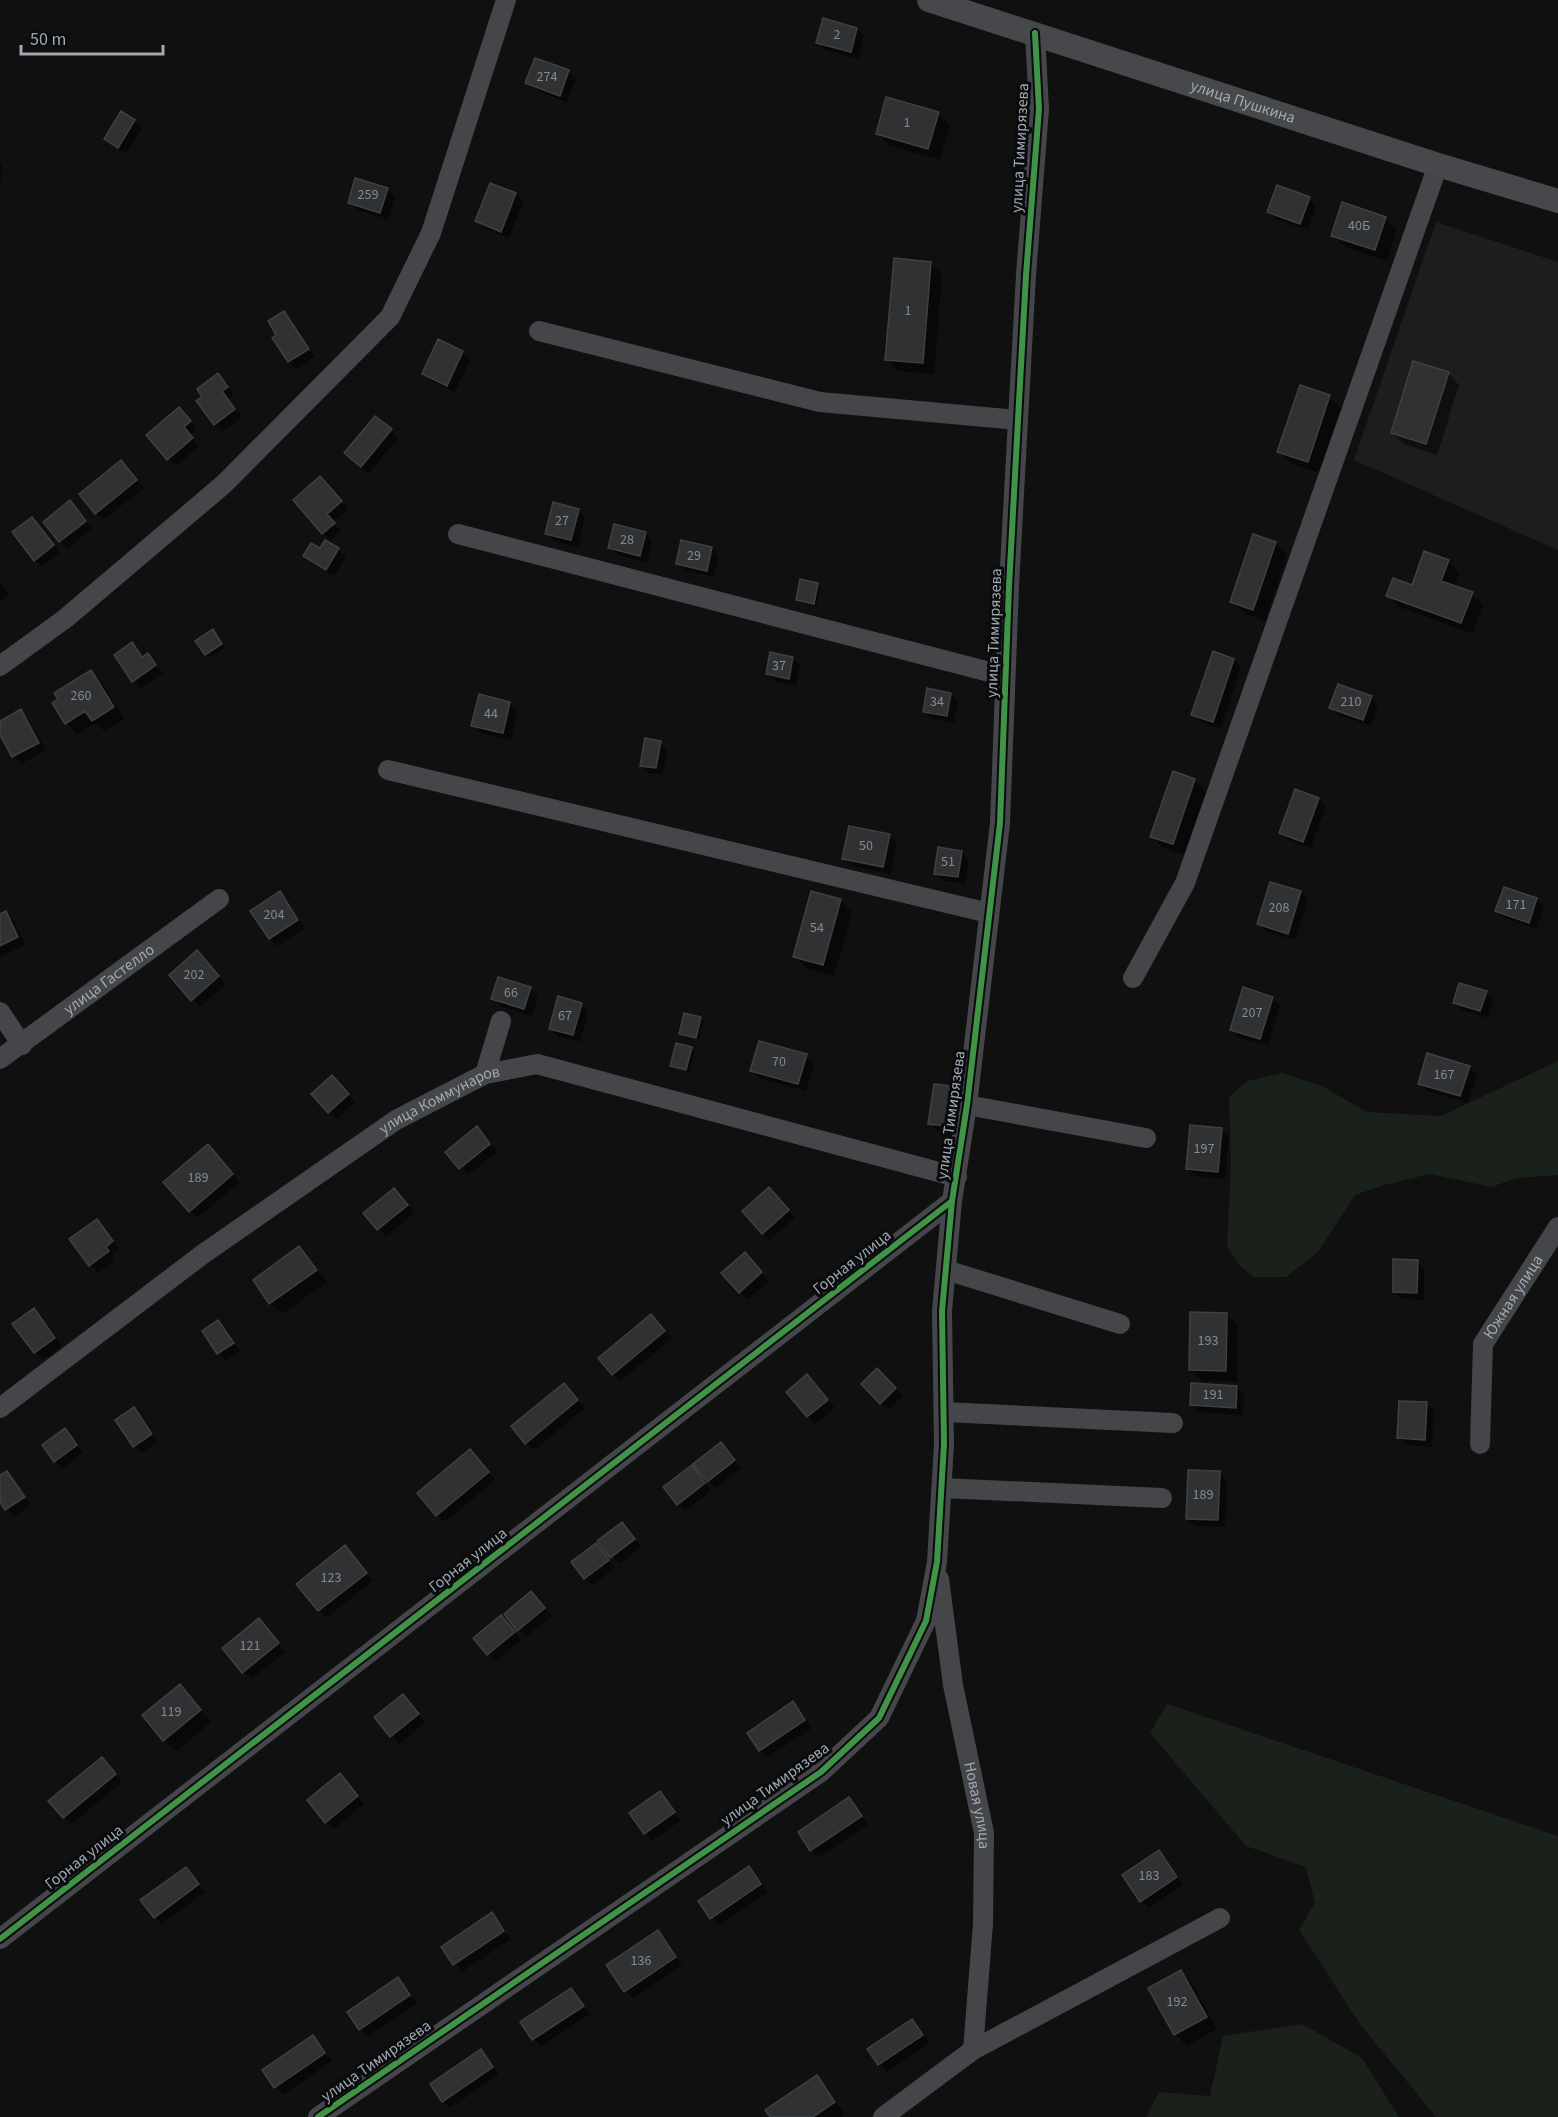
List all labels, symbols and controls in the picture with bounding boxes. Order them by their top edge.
scale bar [21,18,164,56]
house number: 2 [834,25,841,45]
text: 50 m [30,27,66,52]
house number: 274 [537,67,557,87]
street label: улица Пушкина [1188,74,1298,129]
street label: улица Тимирязева [1006,83,1034,213]
house number: 1 [904,113,911,133]
house number: 259 [358,185,378,205]
house number: 40Б [1348,216,1370,236]
house number: 1 [905,301,912,321]
house number: 27 [555,511,569,531]
house number: 28 [620,530,634,550]
house number: 29 [687,546,701,566]
street label: улица Тимирязева [981,568,1007,698]
house number: 37 [772,656,786,676]
house number: 260 [71,686,91,706]
house number: 34 [930,692,944,712]
house number: 210 [1341,692,1361,712]
house number: 44 [484,704,498,724]
house number: 50 [859,836,873,856]
house number: 51 [941,852,955,872]
house number: 171 [1506,895,1526,915]
house number: 208 [1269,898,1289,918]
house number: 204 [264,905,284,925]
house number: 54 [810,918,824,938]
street label: улица Гастелло [59,939,159,1020]
house number: 202 [184,965,204,985]
house number: 66 [504,983,518,1003]
house number: 207 [1242,1003,1262,1023]
house number: 67 [558,1006,572,1026]
street label: улица Тимирязева [931,1049,971,1181]
house number: 70 [772,1052,786,1072]
street label: улица Коммунаров [374,1060,502,1140]
house number: 167 [1434,1065,1454,1085]
house number: 197 [1194,1139,1214,1159]
house number: 189 [188,1168,208,1188]
street label: Горная улица [808,1224,896,1300]
street label: Южная улица [1478,1251,1548,1343]
house number: 193 [1198,1331,1218,1351]
house number: 191 [1203,1385,1223,1405]
house number: 189 [1193,1485,1213,1505]
street label: Горная улица [424,1522,512,1598]
house number: 123 [321,1568,341,1588]
house number: 121 [240,1636,260,1656]
house number: 119 [161,1702,181,1722]
street label: улица Тимирязева [716,1737,834,1831]
street label: Новая улица [958,1760,995,1849]
street label: Горная улица [40,1819,128,1895]
house number: 183 [1139,1866,1159,1886]
house number: 136 [631,1951,651,1971]
house number: 192 [1167,1992,1187,2012]
street label: улица Тимирязева [317,2015,435,2107]

